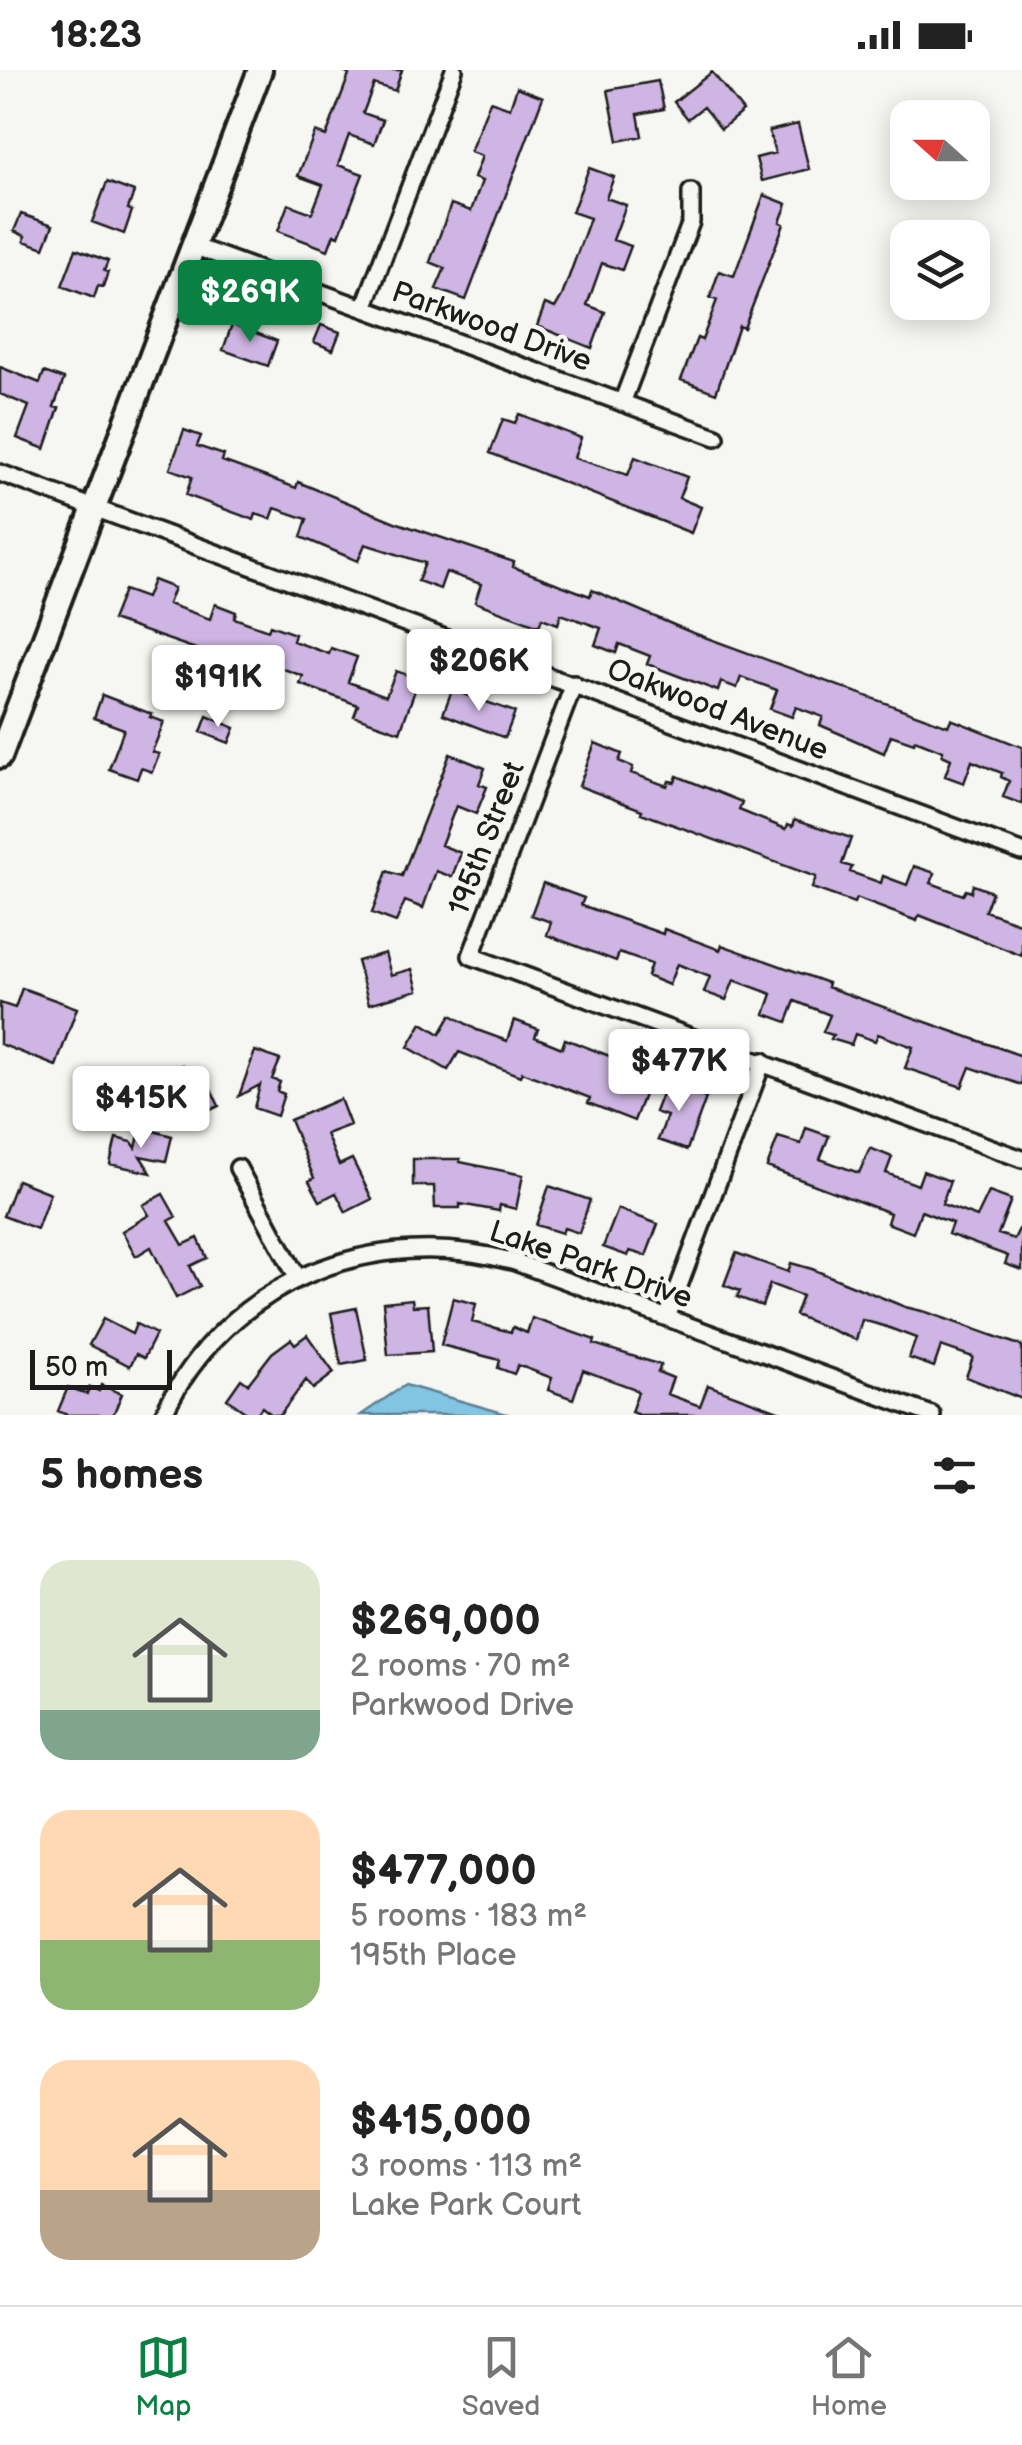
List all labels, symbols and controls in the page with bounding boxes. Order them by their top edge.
text: 18:23 [50,13,142,58]
north arrow [890,100,990,200]
map controls [890,100,990,320]
button: layers [890,220,990,320]
pin: $269K [180,260,320,345]
text: $269K [200,273,300,312]
street label: Parkwood Drive [387,274,596,380]
pin: $206K [409,629,549,714]
text: $206K [429,642,529,681]
pin: $191K [148,645,288,730]
street label: Oakwood Avenue [602,651,833,769]
text: $191K [174,658,262,697]
street label: 195th Street [441,756,533,920]
pin: $477K [609,1029,749,1114]
text: $477K [630,1042,728,1081]
pin: $415K [71,1066,211,1151]
text: $415K [95,1079,188,1118]
street label: Lake Park Drive [484,1213,697,1317]
scale bar [30,1345,172,1390]
text: 50 m [45,1351,108,1384]
icon: filters [927,1448,982,1503]
text: 5 homes [40,1450,203,1501]
text: $269,000 [350,1596,541,1647]
icon: home [120,1600,240,1720]
text: 2 rooms · 70 m² [350,1647,571,1686]
text: Parkwood Drive [350,1686,574,1725]
text: $477,000 [350,1846,537,1897]
icon: home [120,1850,240,1970]
text: 5 rooms · 183 m² [350,1897,587,1936]
text: 195th Place [350,1936,517,1975]
text: $415,000 [350,2096,531,2147]
icon: home [120,2100,240,2220]
text: 3 rooms · 113 m² [350,2147,582,2186]
text: Lake Park Court [350,2186,581,2225]
tab: Map [135,2330,191,2423]
tab: Saved [462,2330,540,2423]
tab: Home [811,2330,887,2423]

